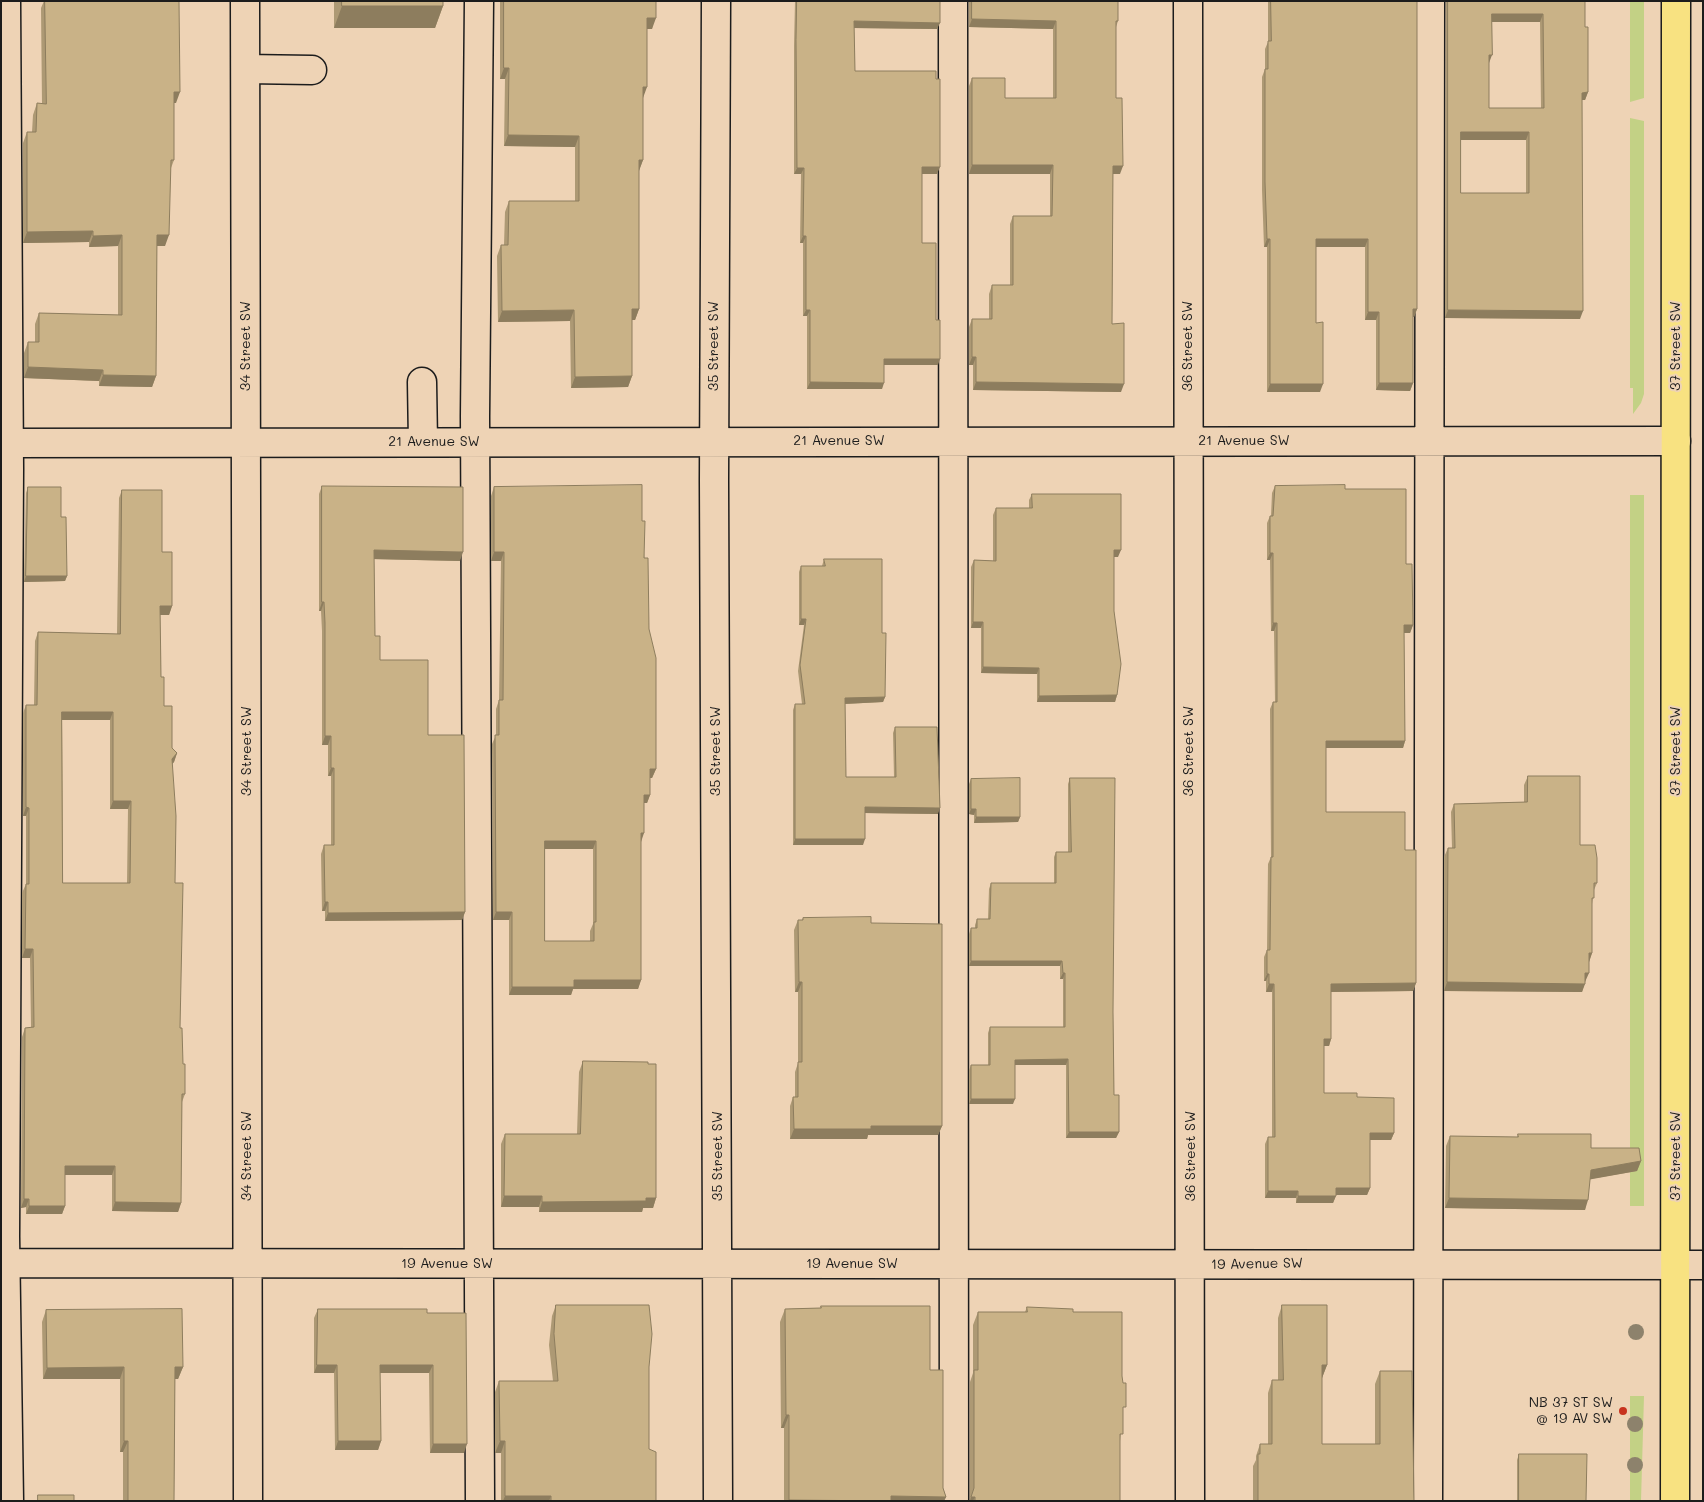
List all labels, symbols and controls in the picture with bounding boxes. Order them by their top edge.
street label: 34 Street SW [238,301,254,391]
street label: 35 Street SW [706,301,722,391]
street label: 36 Street SW [1180,301,1196,391]
street label: 37 Street SW [1668,301,1684,391]
street label: 21 Avenue SW [793,433,885,449]
street label: 21 Avenue SW [1198,433,1290,449]
street label: 21 Avenue SW [388,434,480,450]
street label: 34 Street SW [239,706,255,796]
street label: 35 Street SW [708,706,724,796]
street label: 36 Street SW [1181,706,1197,796]
street label: 37 Street SW [1668,706,1684,796]
street label: 34 Street SW [239,1111,255,1201]
street label: 35 Street SW [710,1111,726,1201]
street label: 36 Street SW [1183,1111,1199,1201]
street label: 37 Street SW [1668,1111,1684,1201]
street label: 19 Avenue SW [1211,1255,1303,1273]
street label: 19 Avenue SW [401,1256,493,1272]
street label: 19 Avenue SW [806,1256,898,1272]
place label: NB 37 ST SW @ 19 AV SW [1529,1395,1613,1428]
marker: NB 37 ST SW @ 19 AV SW [1617,1405,1629,1417]

